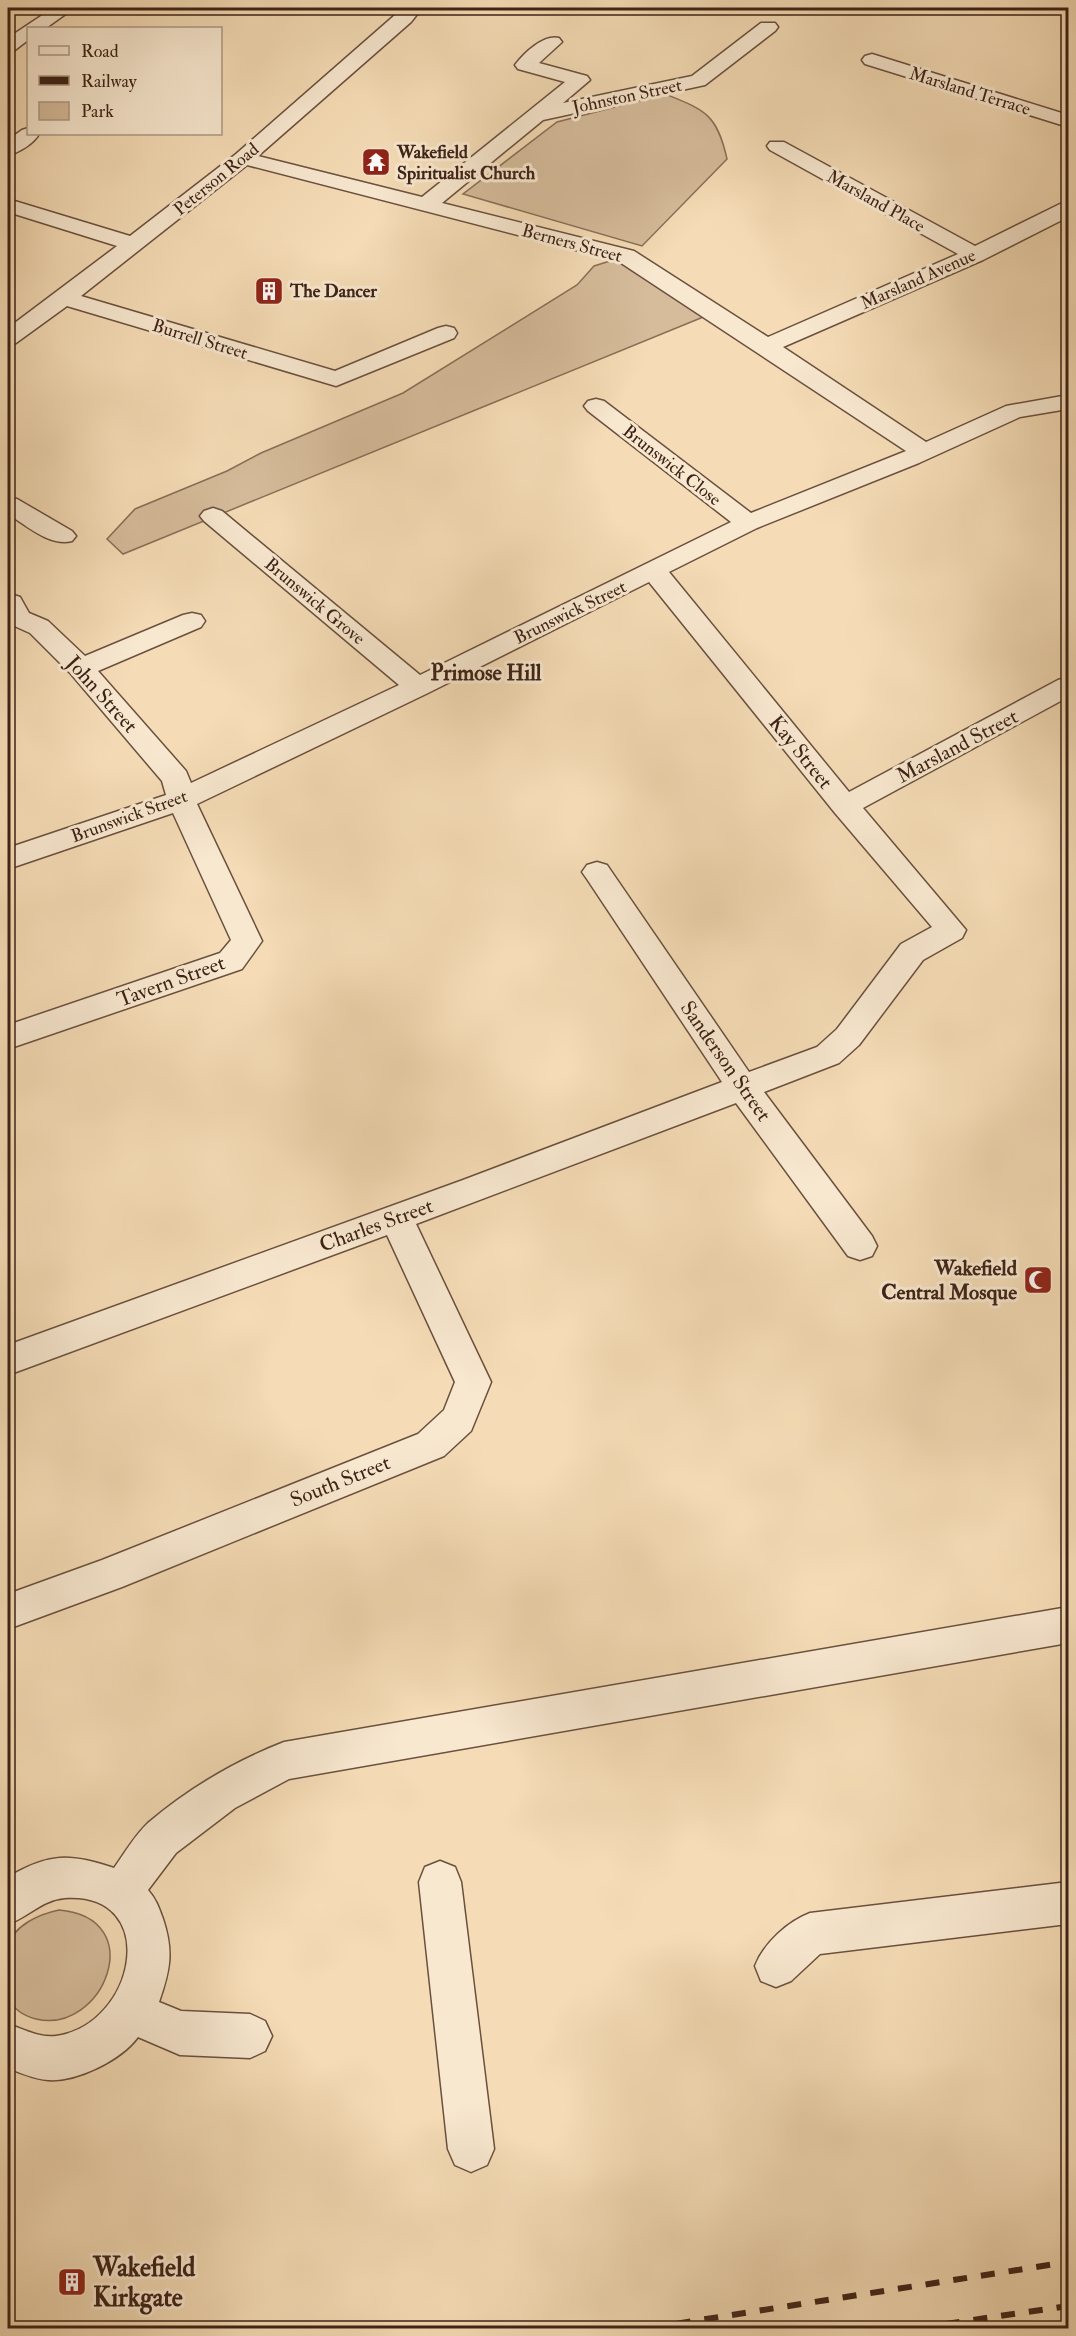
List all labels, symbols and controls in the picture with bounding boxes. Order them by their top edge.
legend [27,27,222,135]
text: Road [81,40,119,63]
street label: Marsland Terrace [906,62,1034,121]
text: Railway [81,70,138,93]
street label: Johnston Street [569,74,684,120]
text: Park [81,100,114,123]
street label: Peterson Road [169,138,264,221]
place label: Wakefield Spiritualist Church [396,141,536,185]
temple icon: Wakefield Spiritualist Church [360,146,392,178]
street label: Marsland Place [823,165,929,238]
street label: Berners Street [519,219,625,268]
street label: Marsland Avenue [857,244,980,315]
building icon: The Dancer [253,275,285,307]
place label: The Dancer [289,280,377,303]
street label: Burrell Street [149,314,250,365]
street label: Brunswick Close [618,420,726,511]
street label: Brunswick Grove [260,553,370,650]
street label: Brunswick Street [510,575,630,650]
street label: John Street [59,649,144,739]
district label: Primose Hill [431,659,542,687]
street label: Marsland Street [892,703,1023,790]
street label: Kay Street [763,710,839,795]
street label: Brunswick Street [68,785,191,848]
street label: Tavern Street [114,949,229,1013]
street label: Sanderson Street [674,996,777,1127]
street label: Charles Street [316,1192,437,1259]
place label: Wakefield Central Mosque [881,1255,1018,1306]
mosque icon: Wakefield Central Mosque [1022,1264,1054,1296]
street label: South Street [286,1449,394,1514]
place label: Wakefield Kirkgate [92,2252,196,2315]
building icon: Wakefield Kirkgate [56,2266,88,2298]

